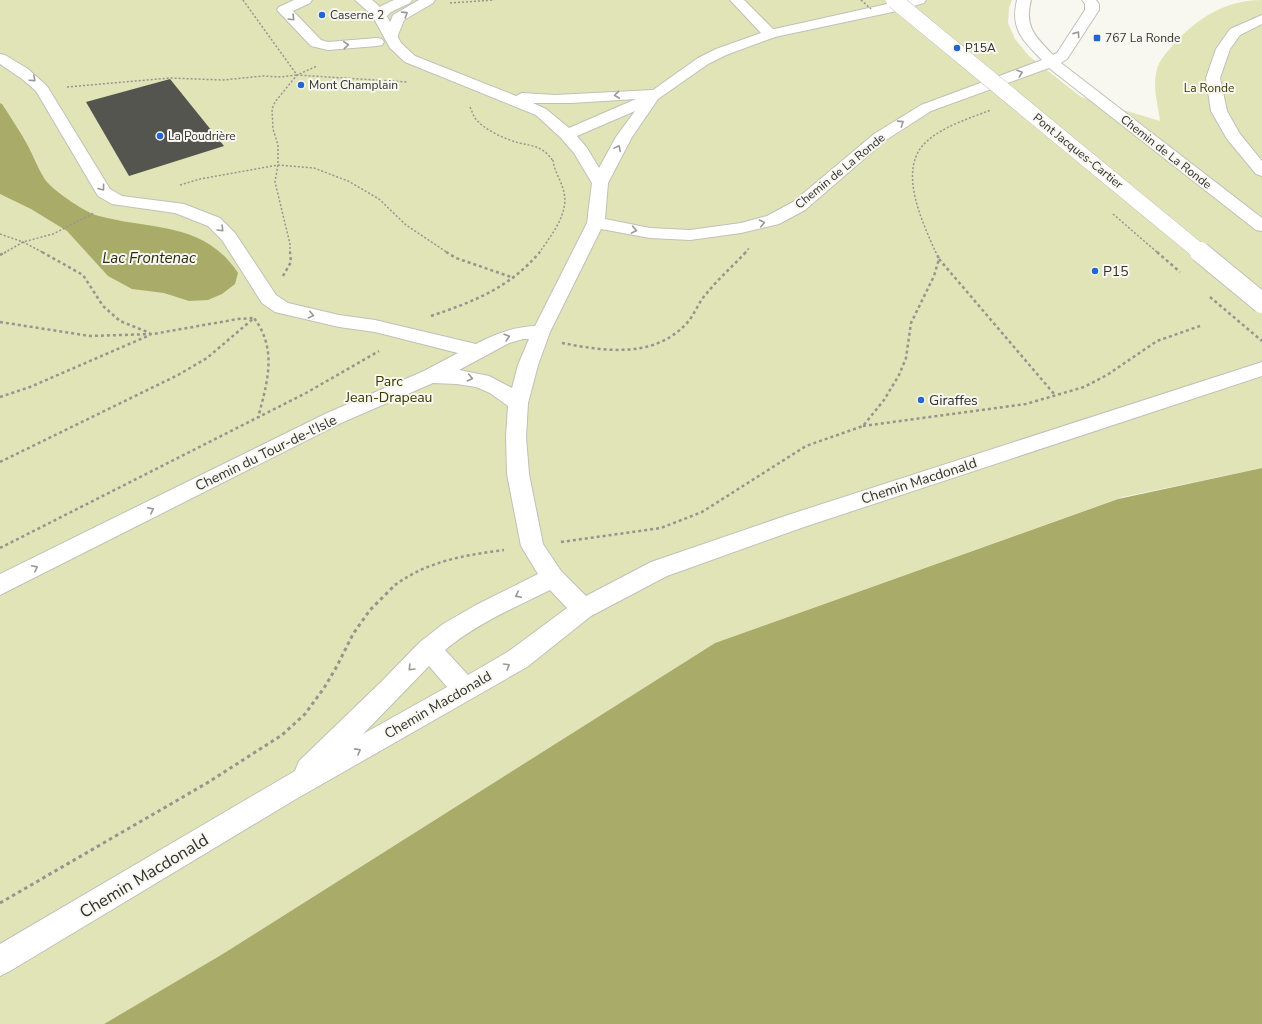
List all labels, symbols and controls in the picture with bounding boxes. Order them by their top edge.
place label: Caserne 2 [330,7,384,23]
marker: Caserne 2 [317,10,327,20]
one-way arrow [401,11,408,19]
one-way arrow [287,13,294,21]
place label: 767 La Ronde [1105,30,1180,46]
one-way arrow [1072,31,1080,38]
marker: 767 La Ronde [1092,33,1102,43]
place label: P15A [965,40,996,56]
one-way arrow [343,41,349,50]
marker: P15A [952,43,962,53]
one-way arrow [1017,69,1024,78]
one-way arrow [28,74,35,81]
place label: Mont Champlain [309,77,398,93]
marker: Mont Champlain [296,80,306,90]
park label: La Ronde [1184,80,1234,96]
one-way arrow [614,90,620,99]
street label: Pont Jacques-Cartier [1030,110,1127,193]
street label: Chemin de La Ronde [1117,111,1215,193]
one-way arrow [897,120,904,128]
place label: La Poudrière [168,128,236,144]
street label: Chemin de La Ronde [792,130,888,212]
marker: La Poudrière [155,131,165,141]
one-way arrow [614,145,621,153]
one-way arrow [98,183,105,190]
one-way arrow [759,219,766,228]
one-way arrow [216,224,224,232]
one-way arrow [631,225,637,234]
water label: Lac Frontenac [102,248,196,268]
place label: P15 [1103,262,1129,281]
marker: P15 [1090,266,1100,276]
one-way arrow [308,310,314,318]
one-way arrow [504,333,511,342]
park label: Parc Jean-Drapeau [345,372,432,407]
one-way arrow [467,373,473,381]
place label: Giraffes [929,391,978,410]
marker: Giraffes [916,395,926,405]
street label: Chemin du Tour-de-l'Isle [192,410,340,496]
street label: Chemin Macdonald [859,453,979,509]
one-way arrow [147,507,155,515]
one-way arrow [31,565,38,573]
one-way arrow [514,590,522,598]
one-way arrow [409,663,416,671]
one-way arrow [503,663,510,670]
street label: Chemin Macdonald [381,667,495,743]
one-way arrow [354,748,361,755]
street label: Chemin Macdonald [75,828,213,924]

